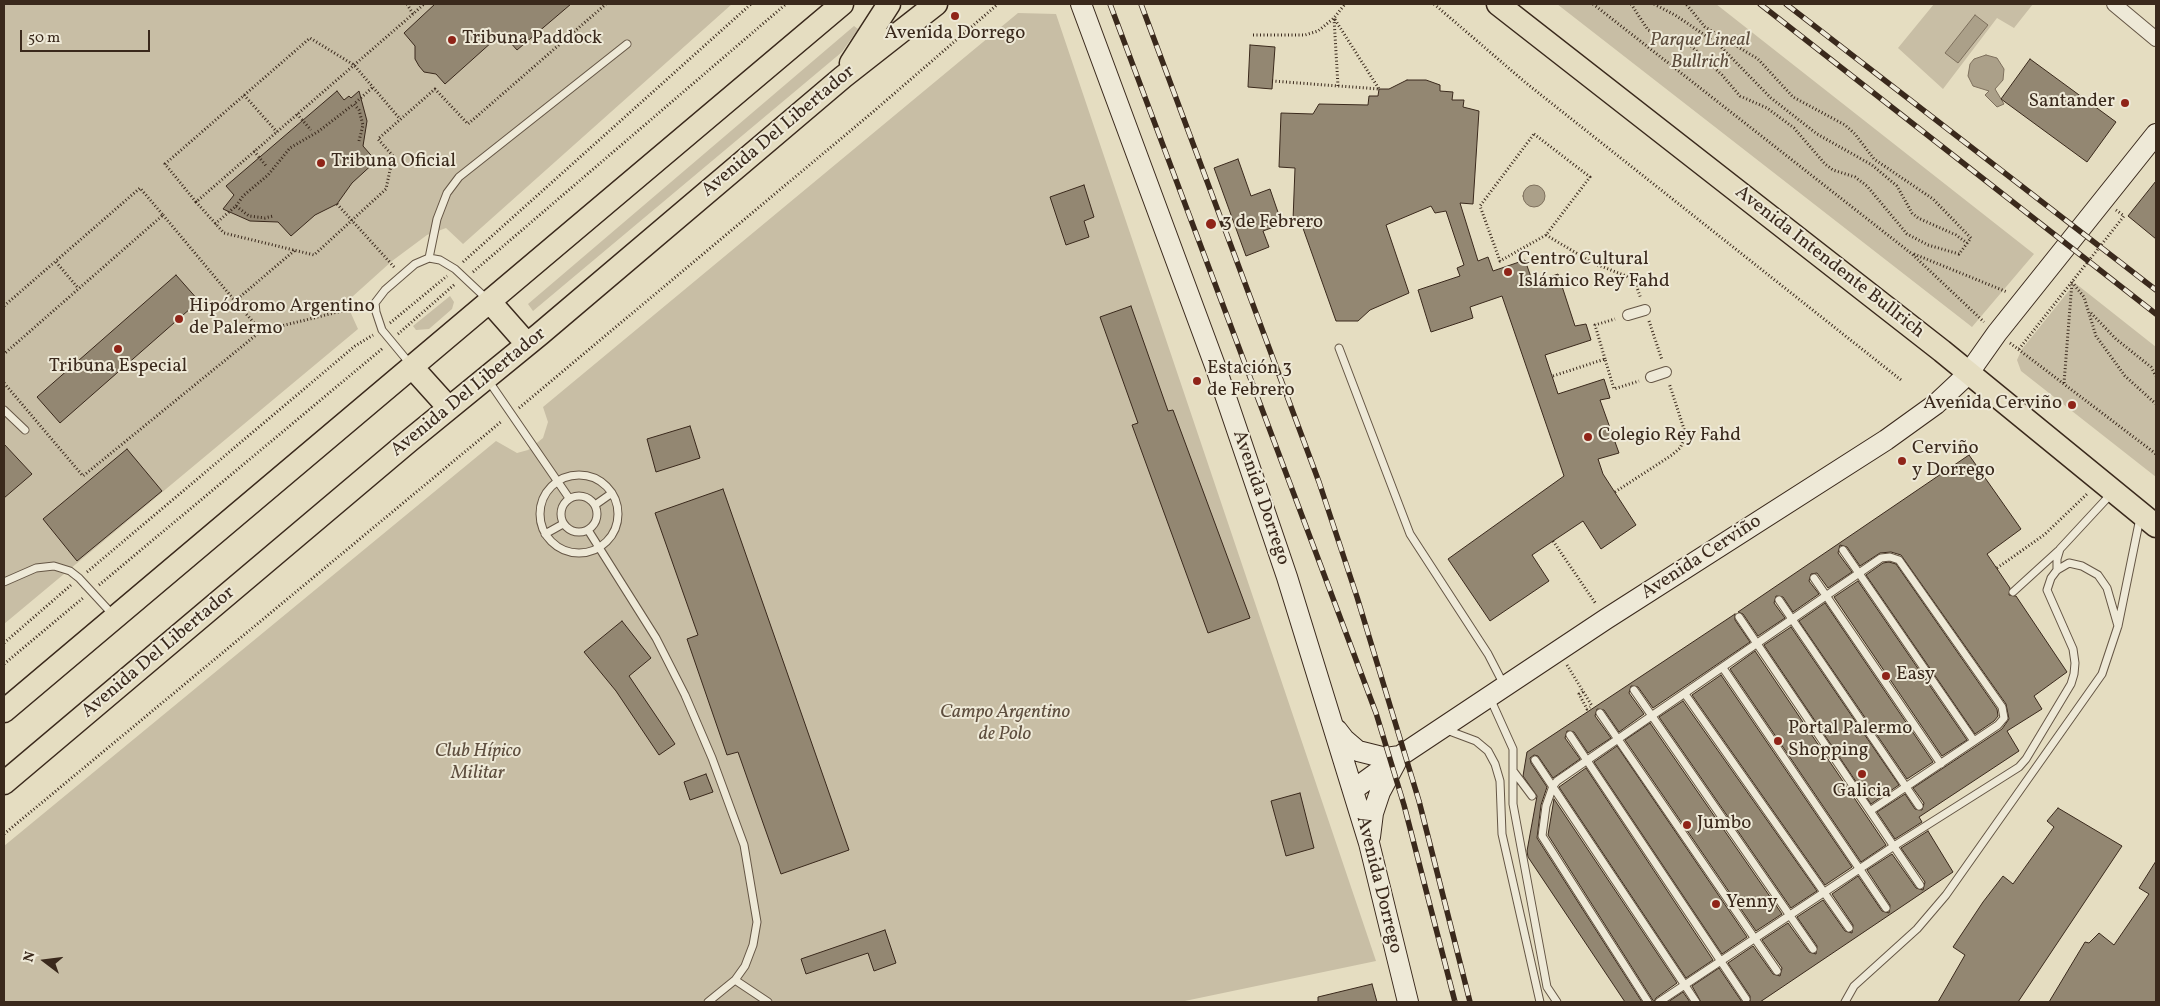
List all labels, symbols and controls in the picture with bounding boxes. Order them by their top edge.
marker: Avenida Dorrego [949,10,961,22]
scale bar [22,20,152,52]
place label: Avenida Dorrego [885,24,1025,46]
text: 50 m [28,28,60,49]
place label: Tribuna Paddock [462,29,602,51]
park label: Parque Lineal Bullrich [1650,31,1750,75]
marker: Tribuna Paddock [446,34,458,46]
street label: Avenida Del Libertador [698,61,860,203]
place label: Santander [2029,92,2115,114]
marker: Santander [2119,97,2131,109]
place label: Tribuna Oficial [331,152,456,174]
marker: Tribuna Oficial [315,157,327,169]
street label: Avenida Intendente Bullrich [1730,182,1928,344]
place label: 3 de Febrero [1222,213,1323,235]
marker: 3 de Febrero [1204,217,1218,231]
place label: Centro Cultural Islámico Rey Fahd [1518,250,1670,294]
marker: Centro Cultural Islámico Rey Fahd [1502,266,1514,278]
place label: Hipódromo Argentino de Palermo [189,297,375,341]
marker: Hipódromo Argentino de Palermo [173,313,185,325]
street label: Avenida Del Libertador [387,323,551,463]
marker: Tribuna Especial [112,343,124,355]
place label: Tribuna Especial [49,357,187,379]
place label: Estación 3 de Febrero [1207,359,1295,403]
marker: Estación 3 de Febrero [1191,375,1203,387]
place label: Avenida Cerviño [1923,394,2062,416]
marker: Avenida Cerviño [2066,399,2078,411]
place label: Colegio Rey Fahd [1598,426,1741,448]
street label: Avenida Dorrego [1226,428,1294,568]
marker: Colegio Rey Fahd [1582,431,1594,443]
place label: Cerviño y Dorrego [1912,439,1995,483]
marker: Cerviño y Dorrego [1896,455,1908,467]
street label: Avenida Cerviño [1638,511,1766,605]
street label: Avenida Del Libertador [78,582,240,724]
place label: Easy [1896,665,1935,687]
marker: Easy [1880,670,1892,682]
park label: Campo Argentino de Polo [940,703,1070,747]
place label: Portal Palermo Shopping [1788,719,1912,763]
marker: Portal Palermo Shopping [1772,735,1784,747]
park label: Club Hípico Militar [435,742,521,786]
marker: Galicia [1856,768,1868,780]
place label: Galicia [1833,782,1891,804]
street label: Avenida Dorrego [1350,814,1406,956]
place label: Jumbo [1697,814,1751,836]
marker: Jumbo [1681,819,1693,831]
place label: Yenny [1726,893,1777,915]
marker: Yenny [1710,898,1722,910]
north arrow [20,936,70,986]
text: N [20,950,41,964]

